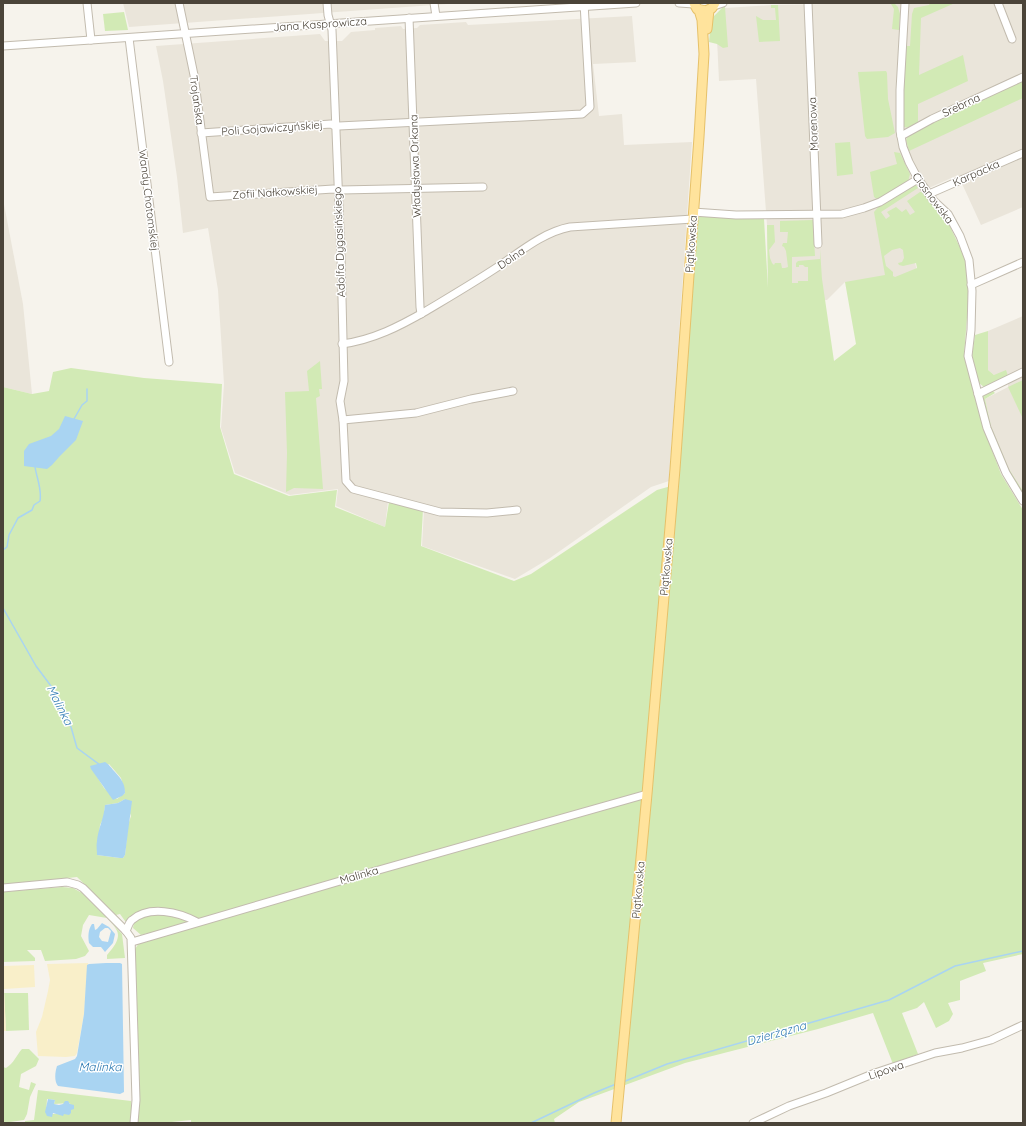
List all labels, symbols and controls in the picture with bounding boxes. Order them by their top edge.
street label: Jana Kasprowicza [273,14,367,34]
street label: Trojańska [187,74,207,126]
street label: Srebrna [940,90,982,120]
street label: Morenowa [805,97,821,151]
street label: Władysława Orkana [406,114,424,218]
street label: Poli Gojawiczyńskiej [221,117,323,139]
street label: Wandy Chotomskiej [136,148,162,252]
street label: Karpacka [950,156,1002,190]
street label: Ciosnowska [909,170,957,226]
street label: Zofii Nałkowskiej [232,182,318,202]
street label: Adolfa Dygasińskiego [330,186,348,298]
street label: Piątkowska [682,215,700,273]
street label: Dolna [495,244,527,272]
street label: Piątkowska [657,538,675,596]
water label: Malinka [44,682,77,728]
street label: Piątkowska [629,861,647,919]
street label: Malinka [338,863,380,887]
water label: Dzierżązna [744,1017,808,1049]
street label: Lipowa [866,1057,906,1083]
water label: Malinka [78,1059,122,1074]

